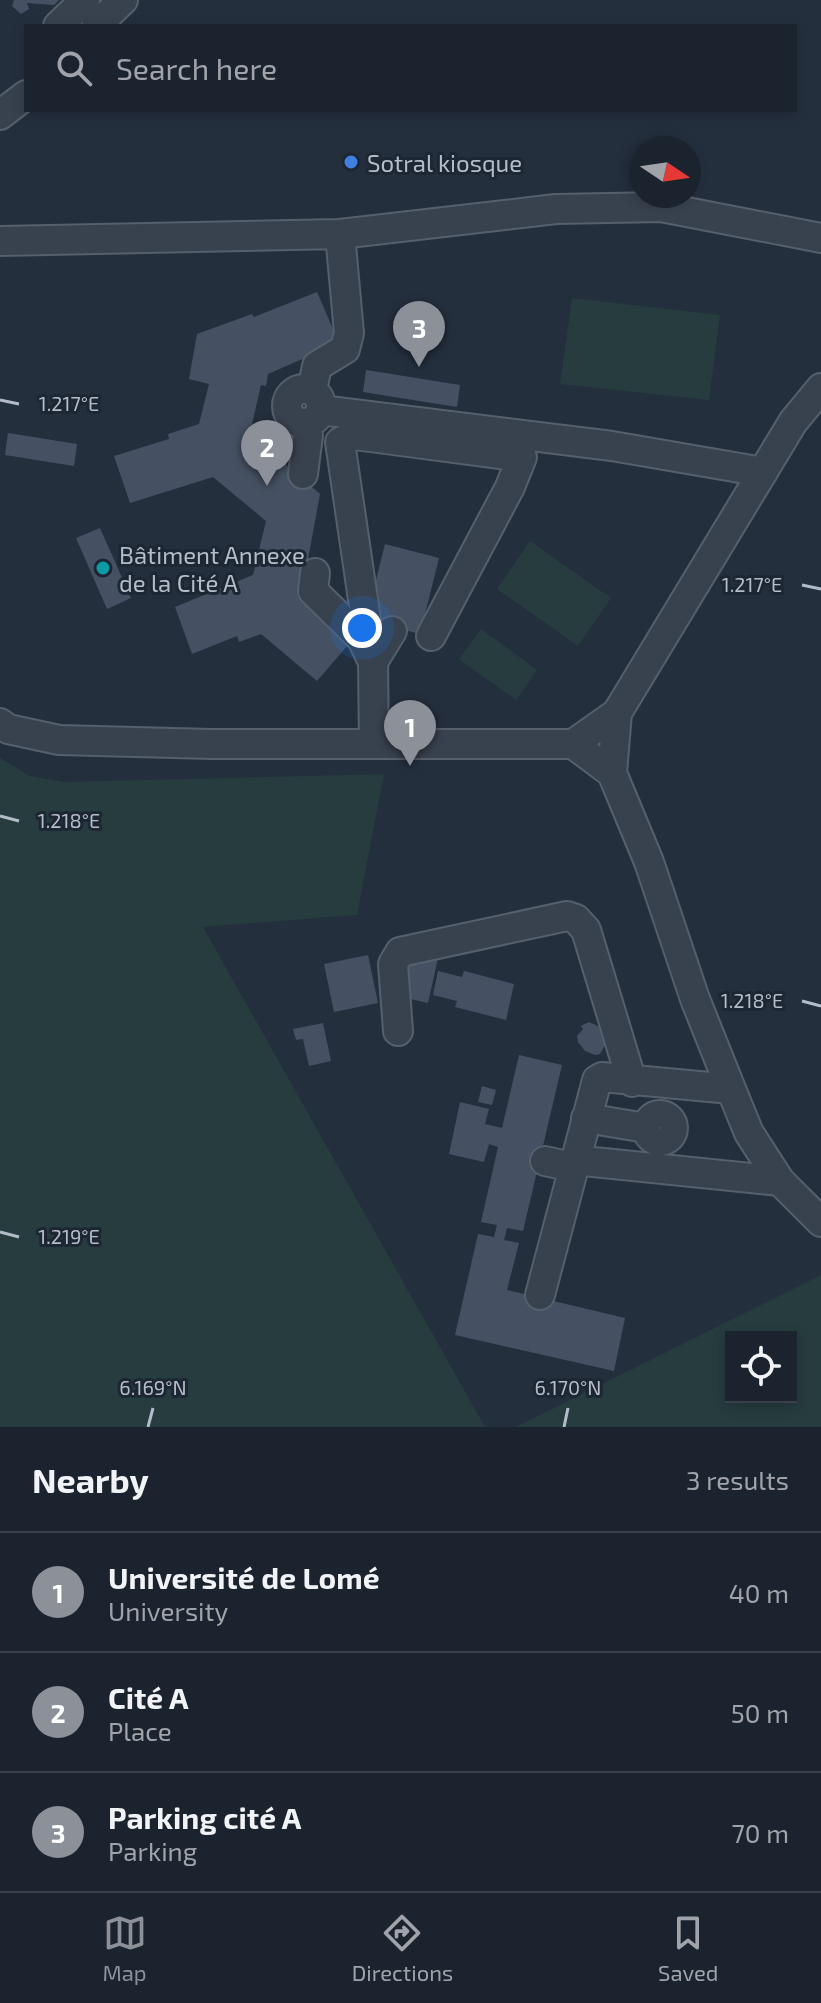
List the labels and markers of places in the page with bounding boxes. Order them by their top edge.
place label: Sotral kiosque [367,148,522,177]
marker: Sotral kiosque [342,153,360,171]
pin: 3 [393,301,445,367]
pin: 2 [241,420,293,486]
place label: Bâtiment Annexe de la Cité A [119,540,305,597]
marker: Bâtiment Annexe de la Cité A [94,559,112,577]
pin: 1 [384,700,436,766]

